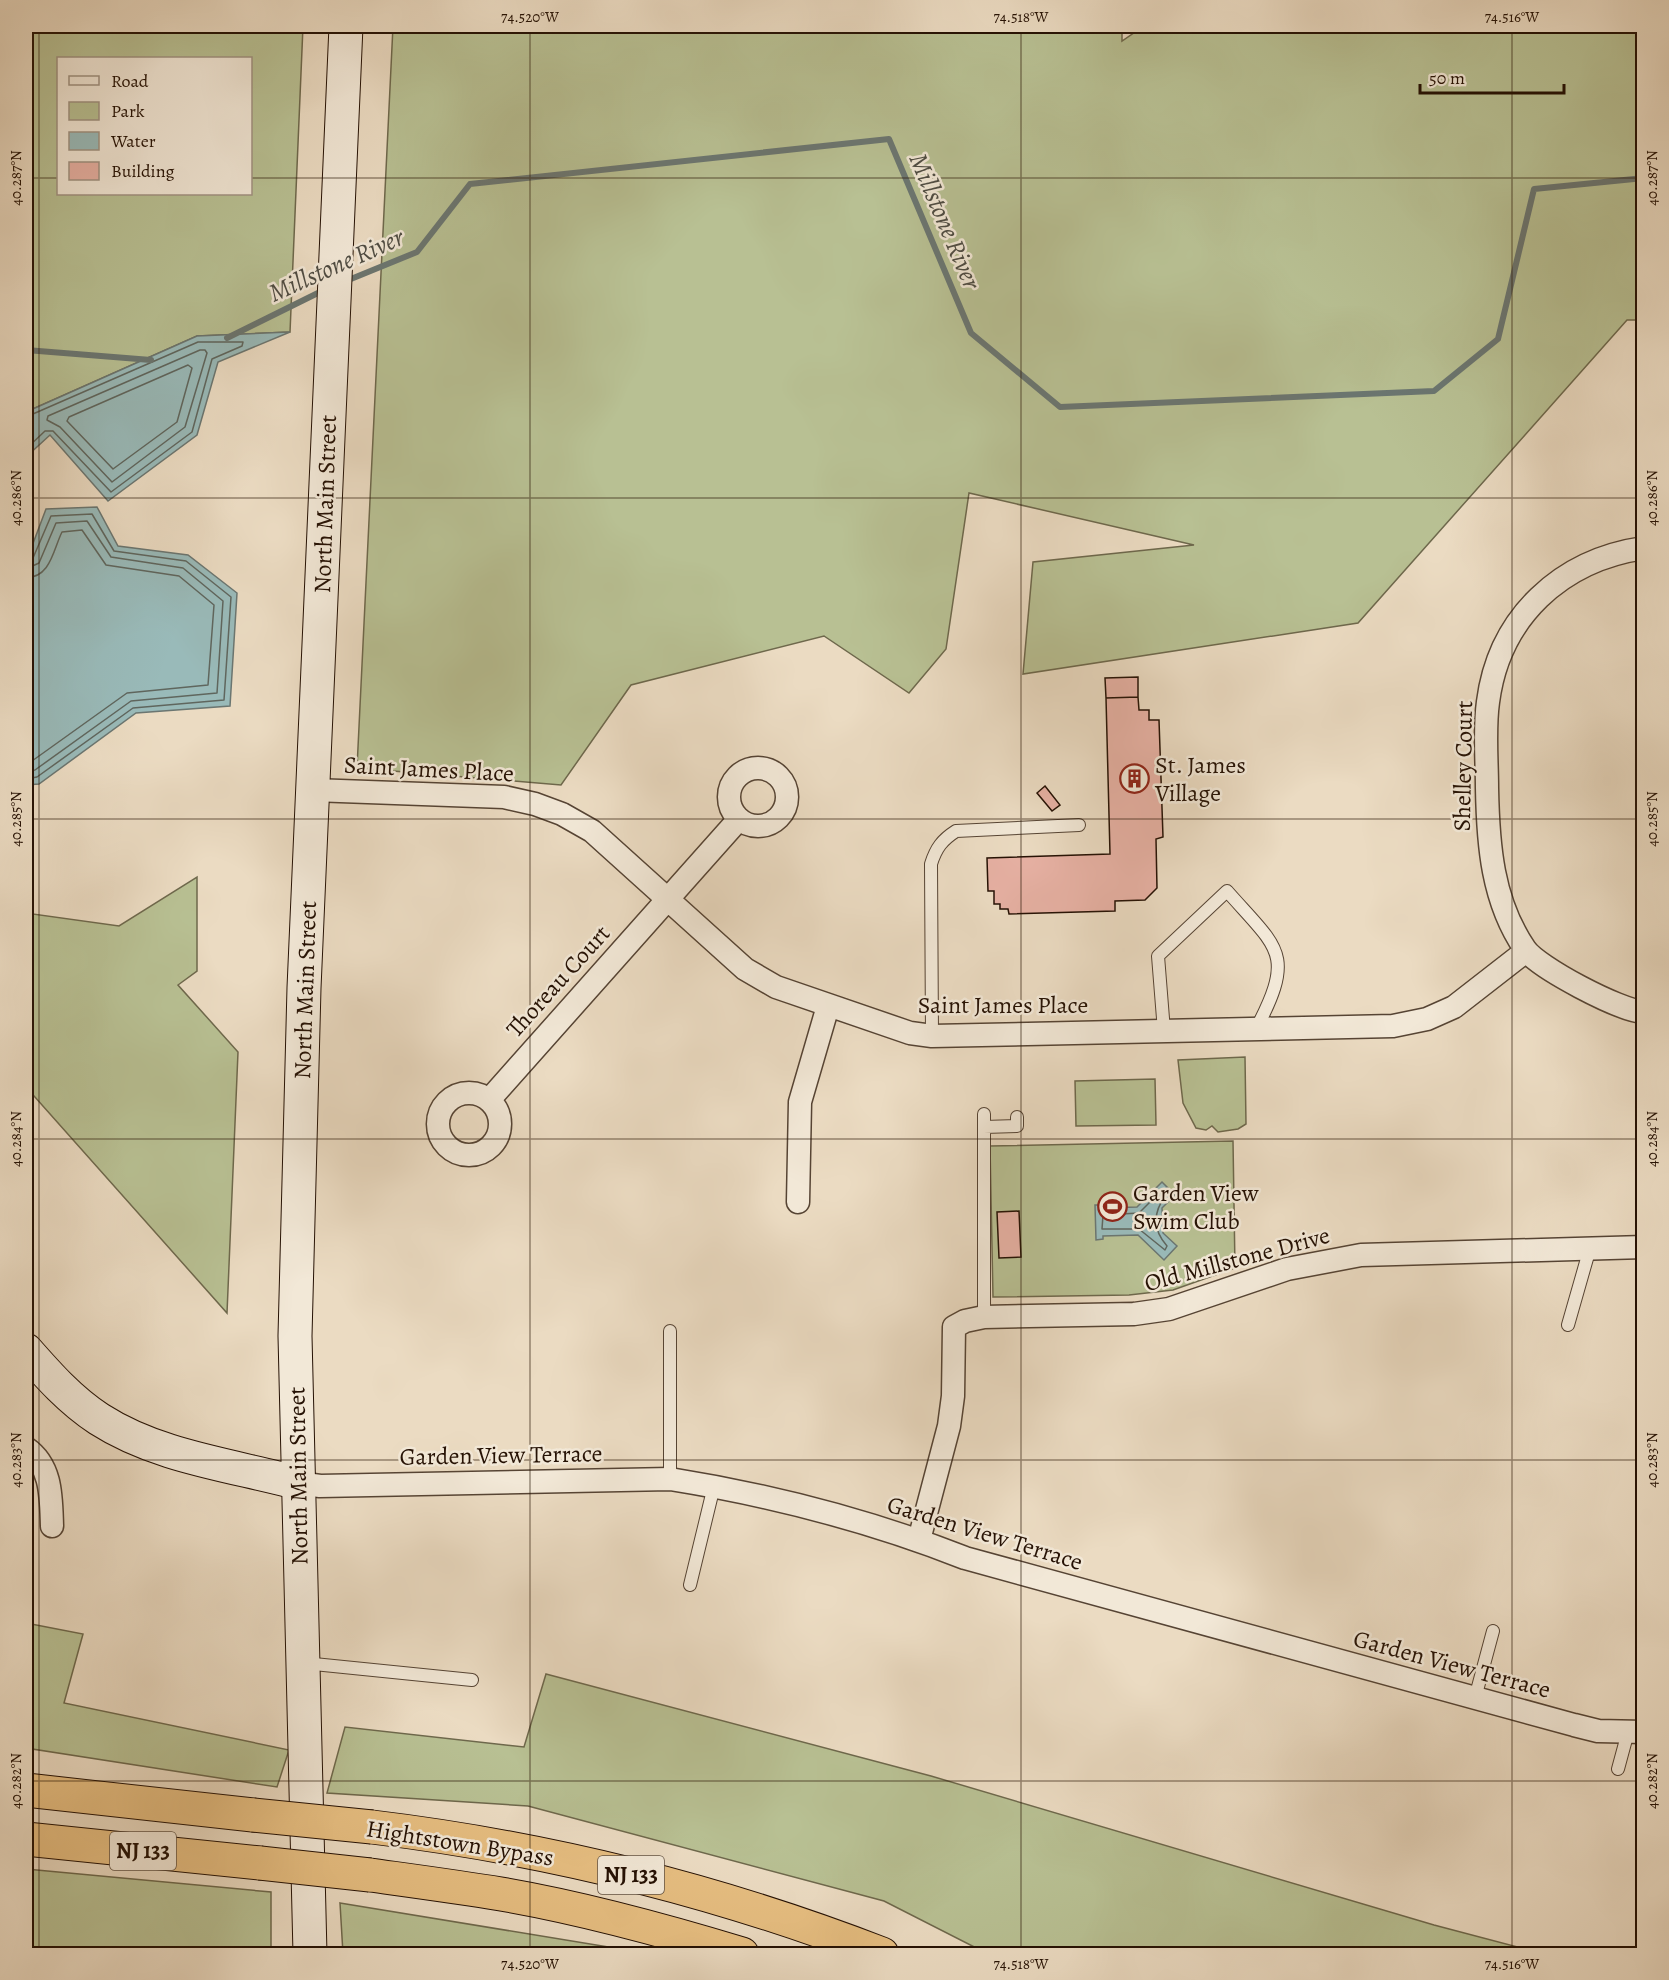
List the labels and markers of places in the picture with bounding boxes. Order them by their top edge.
place label: St. James Village [1154,749,1246,809]
building icon: St. James Village [1118,763,1150,795]
place label: Garden View Swim Club [1133,1177,1259,1237]
sports icon: Garden View Swim Club [1096,1191,1128,1223]

